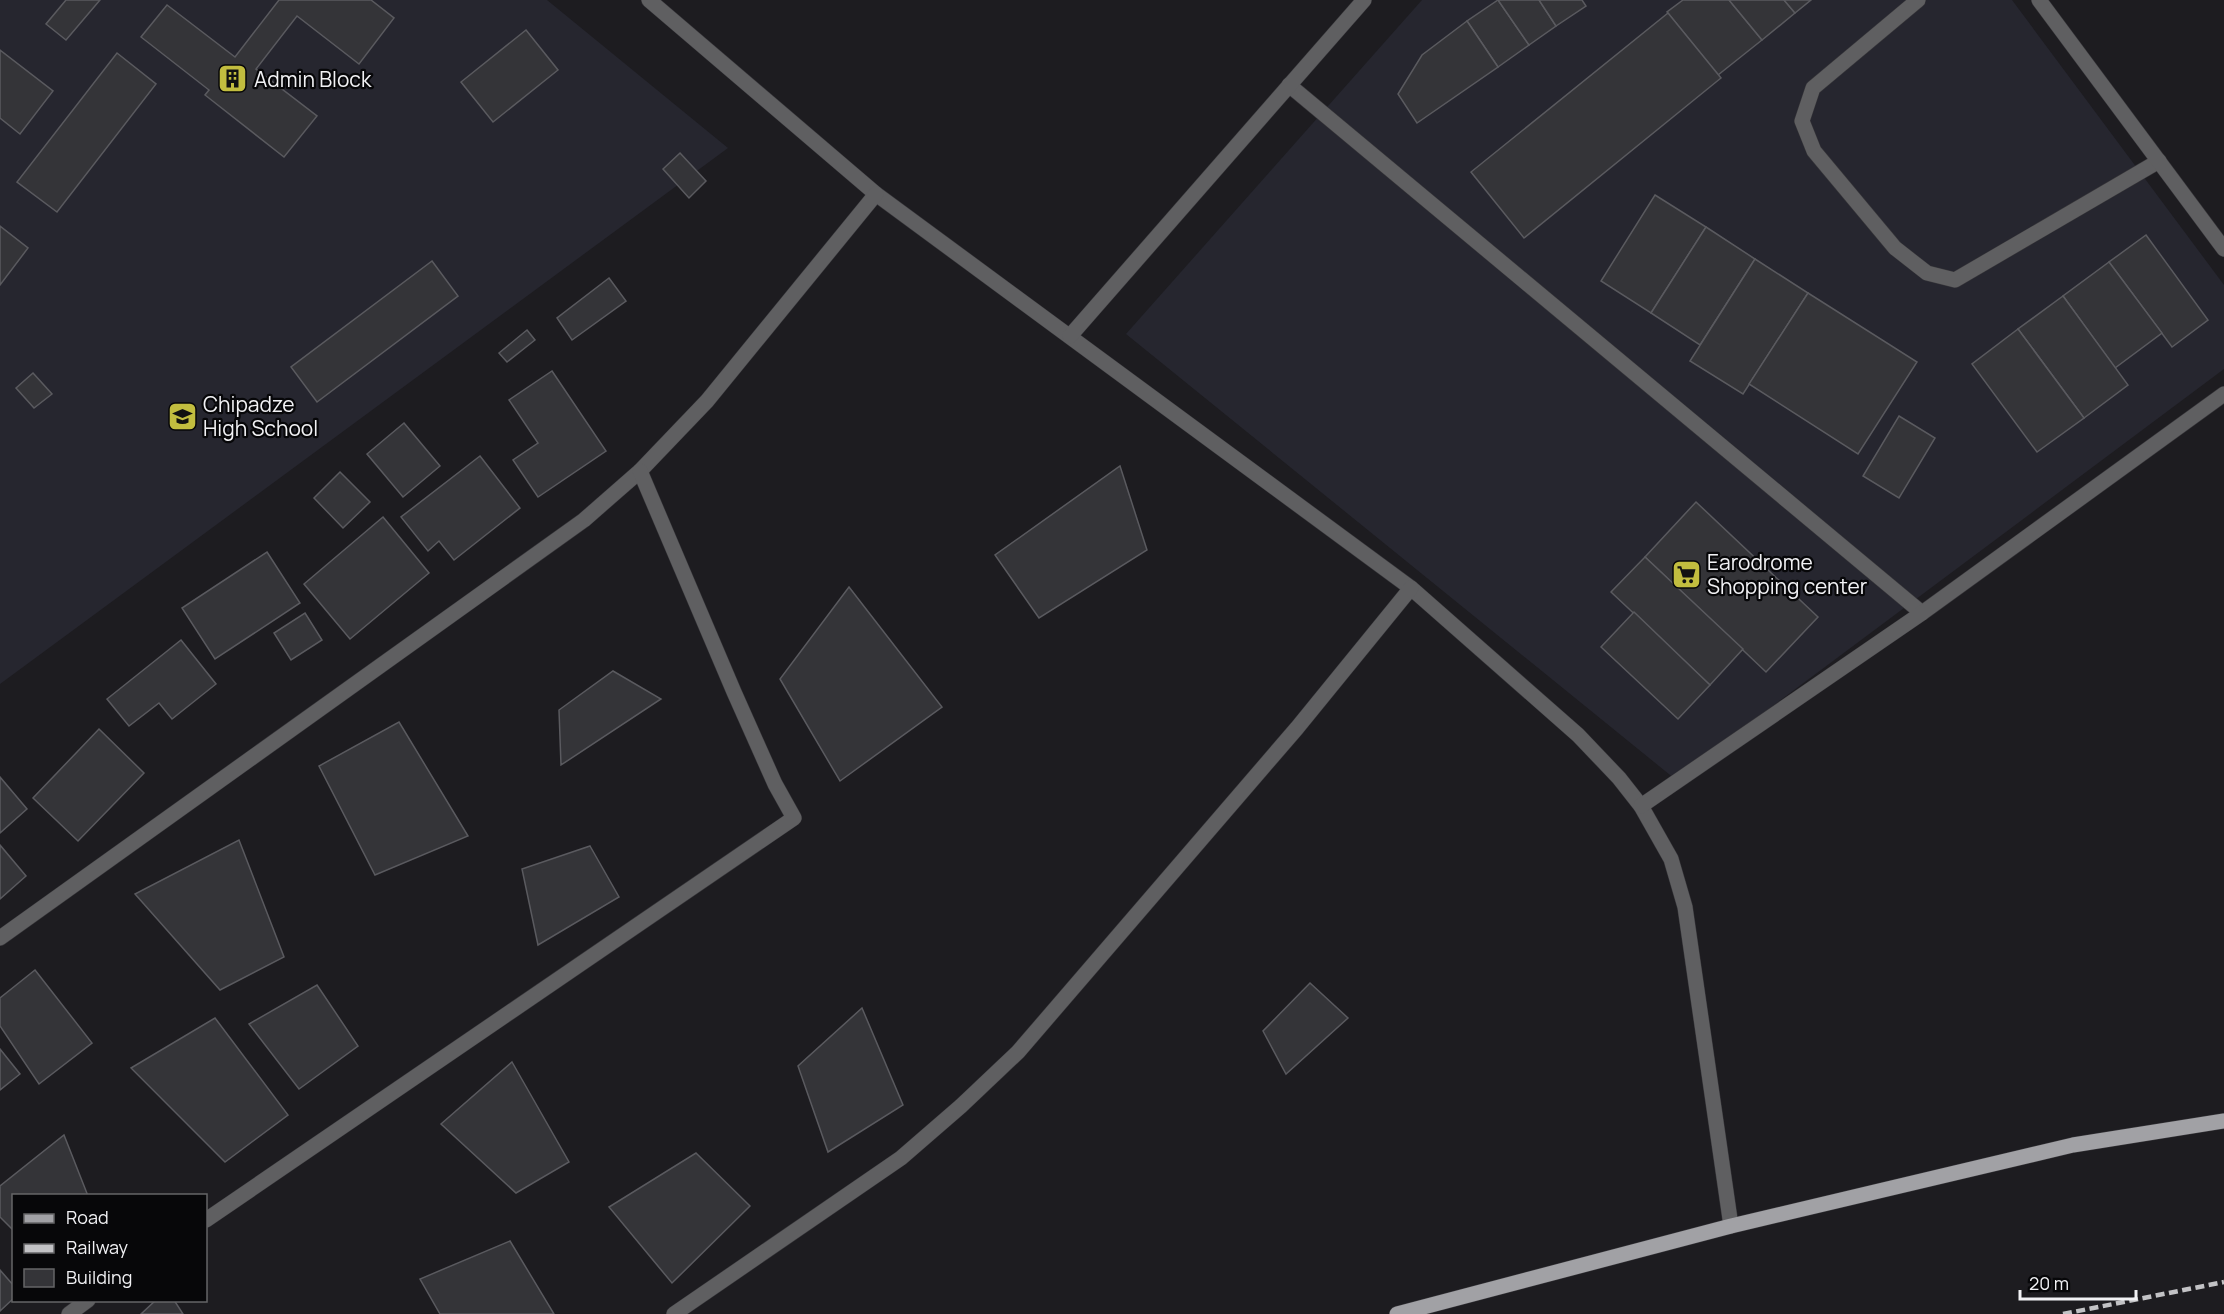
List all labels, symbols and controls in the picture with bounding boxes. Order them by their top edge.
building icon: Admin Block [217,63,249,95]
place label: Admin Block [254,65,372,93]
place label: Chipadze High School [203,390,318,442]
school or university icon: Chipadze High School [166,400,198,432]
place label: Earodrome Shopping center [1707,548,1868,600]
supermarket icon: Earodrome Shopping center [1670,558,1702,590]
legend [12,1194,207,1302]
text: Road [66,1205,109,1229]
text: Railway [66,1235,128,1259]
scale bar [2020,1263,2136,1301]
text: Building [66,1265,132,1289]
text: 20 m [2029,1271,2069,1295]

